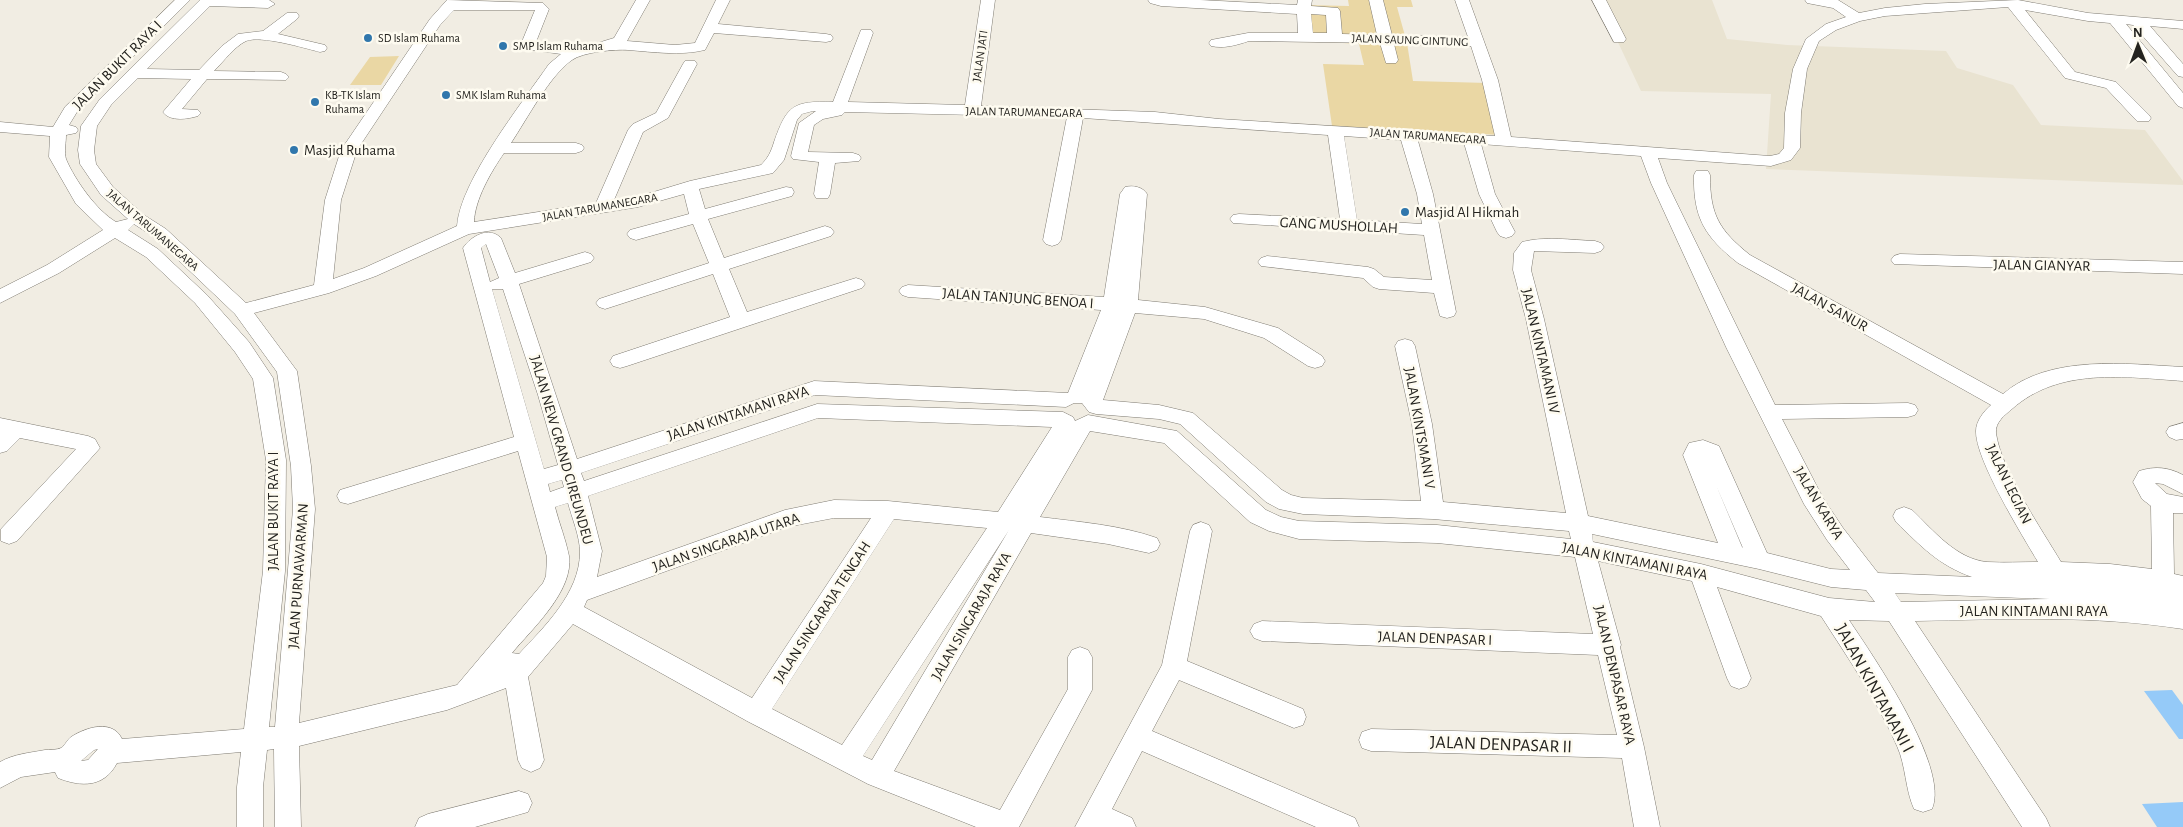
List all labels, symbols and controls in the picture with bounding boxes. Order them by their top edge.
street label: JALAN BUKIT RAYA I [70,18,165,113]
north arrow [2113,20,2163,70]
text: N [2133,26,2143,40]
street label: JALAN JATI [970,29,990,83]
marker: SD Islam Ruhama [362,32,374,44]
place label: SD Islam Ruhama [378,32,461,44]
street label: JALAN SAUNG GINTUNG [1351,32,1469,48]
marker: SMP Islam Ruhama [497,40,509,52]
place label: SMP Islam Ruhama [513,40,604,52]
place label: KB-TK Islam Ruhama [325,89,381,115]
marker: SMK Islam Ruhama [440,89,452,101]
place label: SMK Islam Ruhama [456,89,547,101]
marker: KB-TK Islam Ruhama [309,96,321,108]
street label: JALAN TARUMANEGARA [966,105,1083,119]
street label: JALAN TARUMANEGARA [1369,126,1487,146]
place label: Masjid Ruhama [304,143,395,158]
marker: Masjid Ruhama [288,144,300,156]
street label: JALAN TARUMANEGARA [105,187,201,273]
street label: JALAN TARUMANEGARA [541,191,659,223]
place label: Masjid Al Hikmah [1415,205,1519,220]
marker: Masjid Al Hikmah [1399,206,1411,218]
street label: GANG MUSHOLLAH [1279,215,1398,236]
street label: JALAN GIANYAR [1993,257,2091,274]
street label: JALAN SANUR [1789,280,1870,335]
street label: JALAN TANJUNG BENOA I [942,286,1094,311]
street label: JALAN KINTAMANI IV [1519,287,1562,416]
street label: JALAN NEW GRAND CIREUNDEU [527,354,596,546]
street label: JALAN KINTSMANI V [1401,366,1438,491]
street label: JALAN KINTAMANI RAYA [666,383,811,443]
street label: JALAN LEGIAN [1983,442,2034,526]
street label: JALAN BUKIT RAYA I [266,452,281,570]
street label: JALAN KARYA [1791,464,1846,542]
street label: JALAN PURNAWARMAN [286,503,311,649]
street label: JALAN SINGARAJA UTARA [651,510,802,575]
street label: JALAN SINGARAJA TENGAH [771,539,874,686]
street label: JALAN KINTAMANI RAYA [1561,540,1709,583]
street label: JALAN SINGARAJA RAYA [929,550,1014,683]
street label: JALAN DENPASAR RAYA [1591,604,1638,747]
street label: JALAN KINTAMANI RAYA [1960,604,2108,619]
street label: JALAN KINTAMANI I [1831,621,1917,756]
street label: JALAN DENPASAR I [1378,629,1492,648]
street label: JALAN DENPASAR II [1430,734,1572,756]

